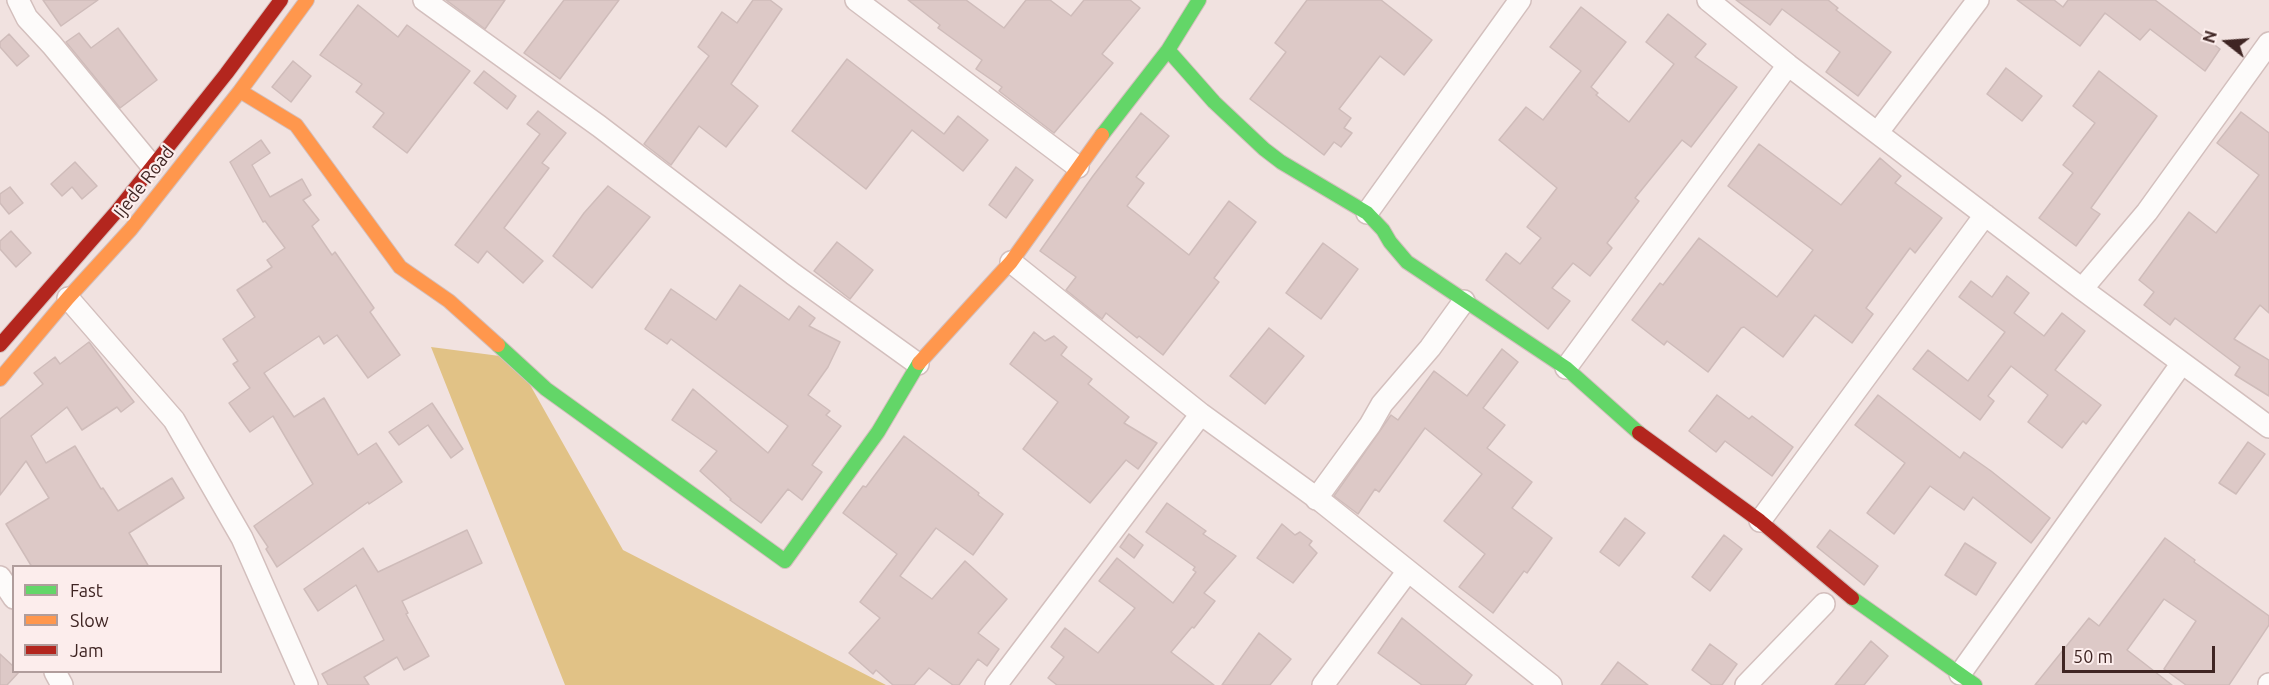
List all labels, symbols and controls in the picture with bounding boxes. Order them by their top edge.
north arrow [2197,12,2257,72]
text: N [2199,28,2220,45]
street label: Ijede Road [109,142,179,222]
legend [12,565,222,673]
text: Fast [70,580,103,600]
text: Slow [70,610,109,630]
scale bar [2065,634,2218,672]
text: Jam [70,640,104,660]
text: 50 m [2073,646,2113,666]

